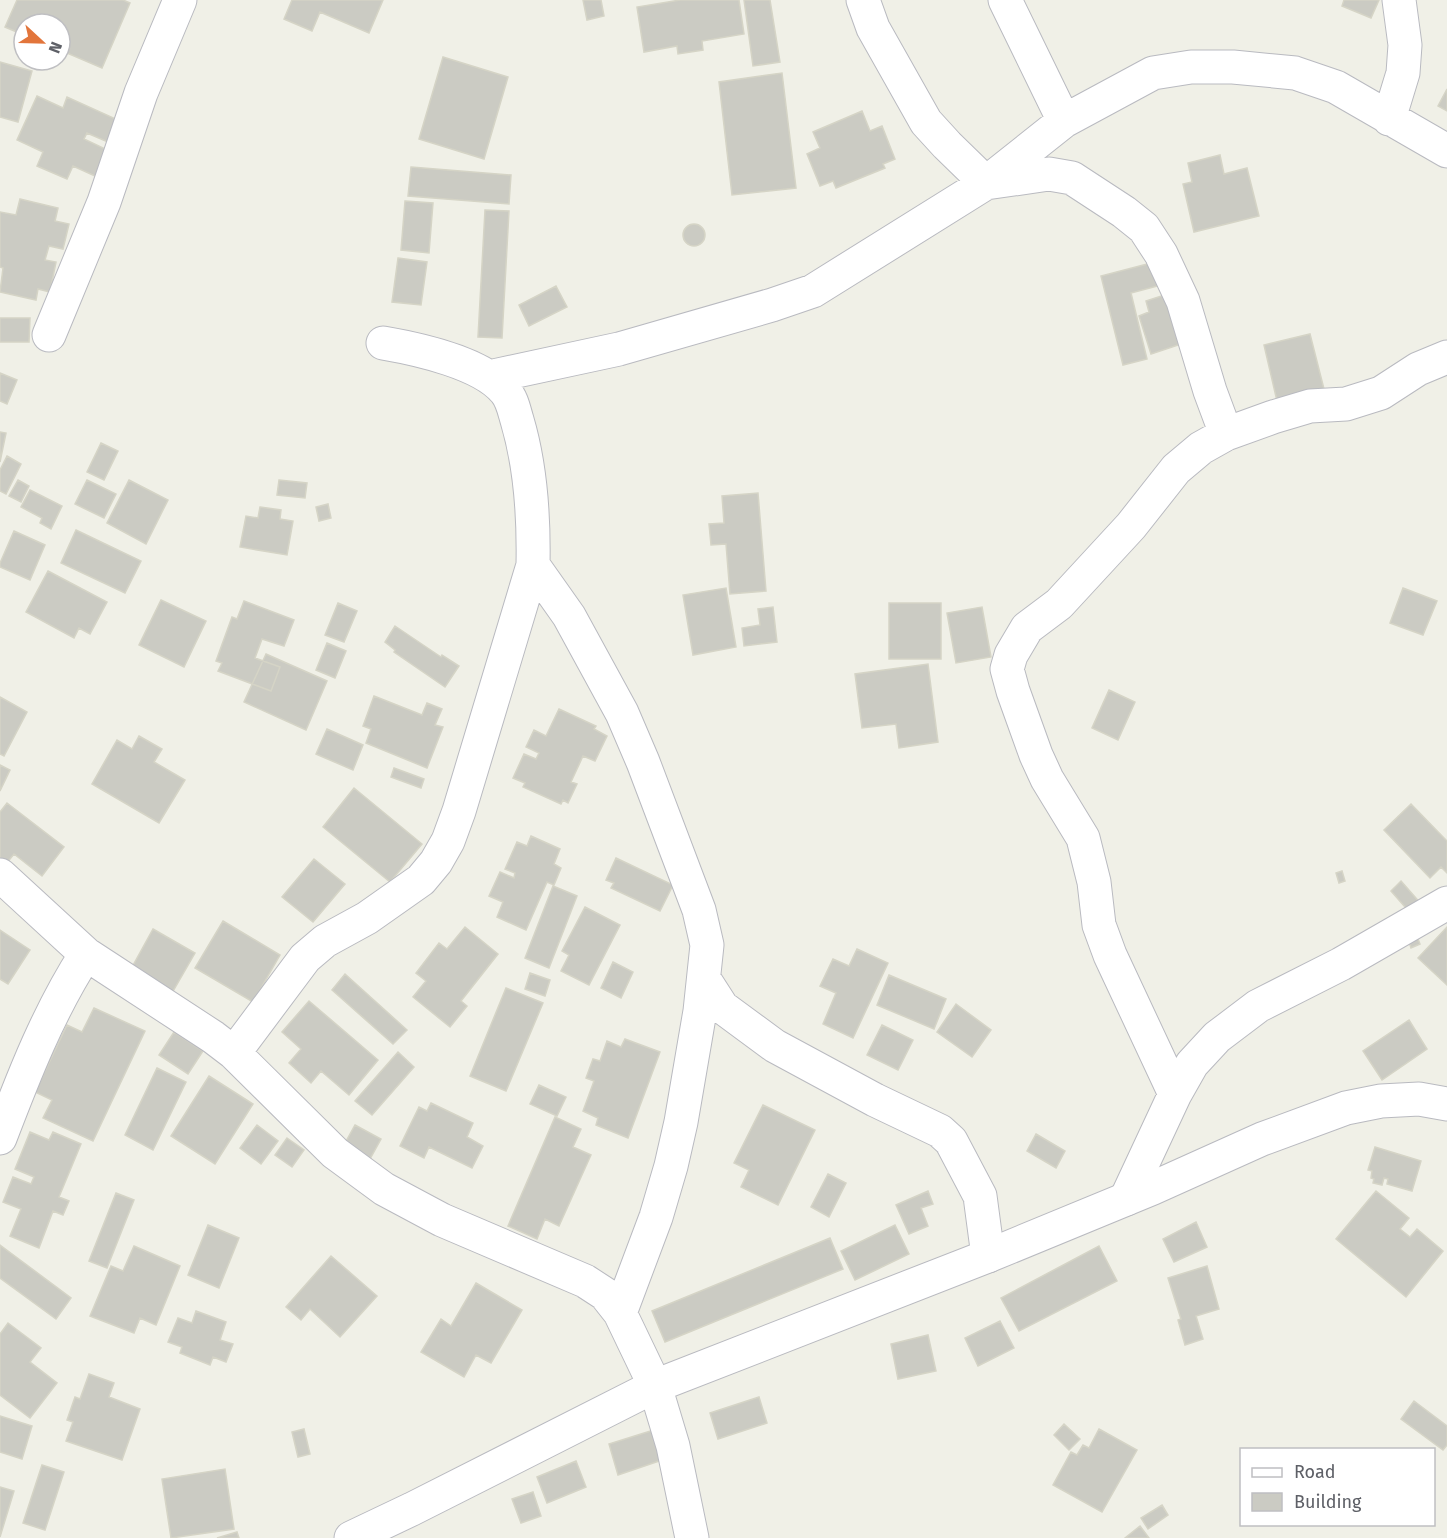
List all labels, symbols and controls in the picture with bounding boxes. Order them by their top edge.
north arrow [12,12,72,72]
text: N [45,39,66,56]
legend [1240,1448,1435,1526]
text: Road [1294,1461,1336,1483]
text: Building [1294,1491,1362,1513]

